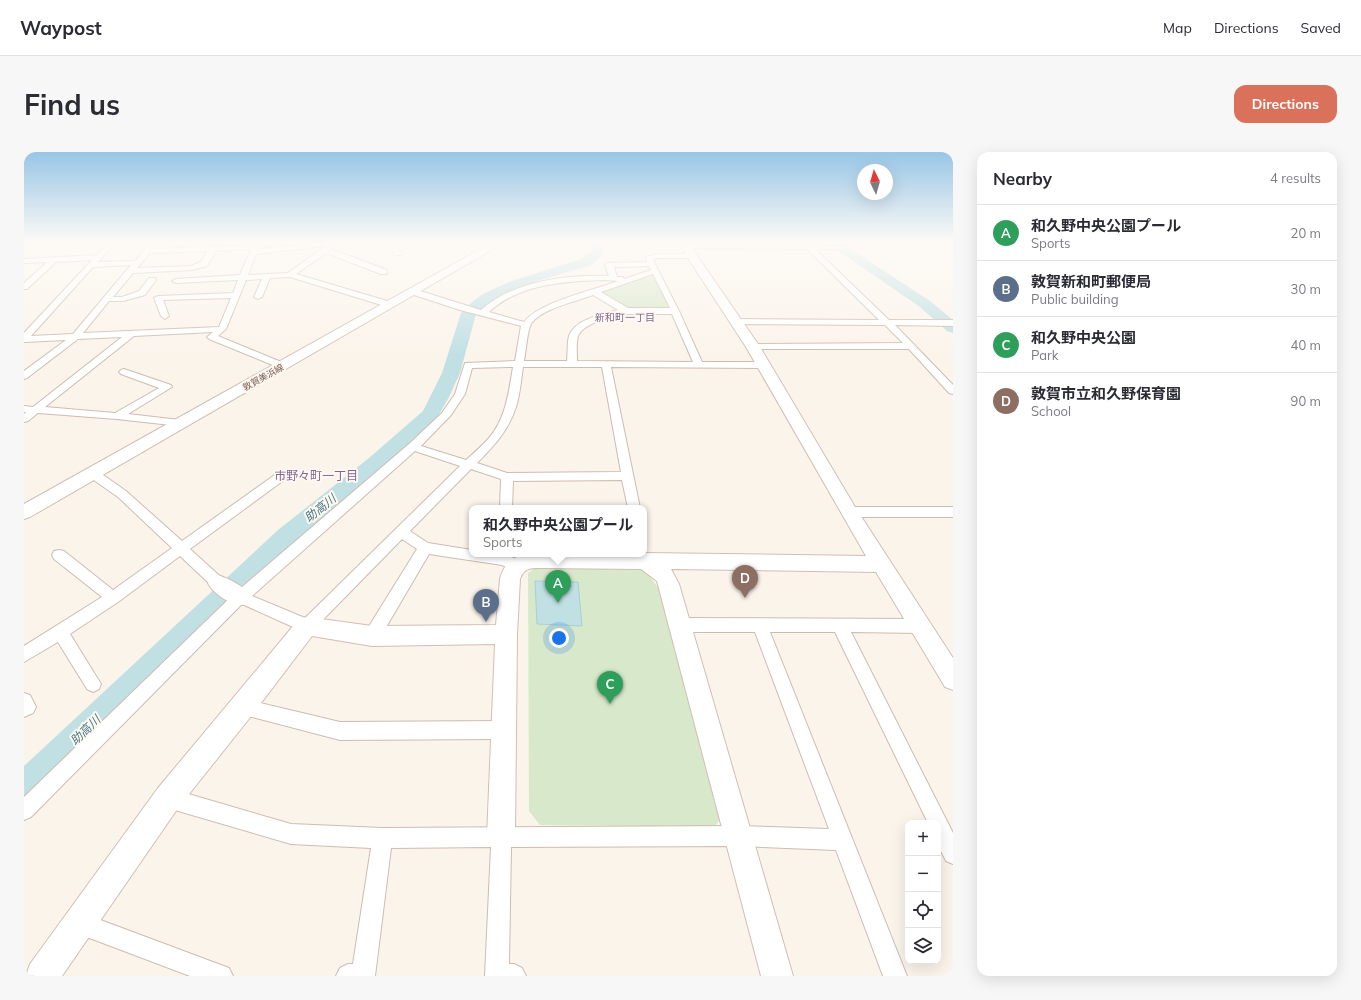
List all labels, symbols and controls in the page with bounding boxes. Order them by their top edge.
text: Waypost [20,16,102,40]
text: Map [1163,19,1192,37]
text: Directions [1214,19,1279,37]
text: Saved [1301,19,1341,37]
button: Directions [1234,85,1337,123]
text: Find us [24,87,120,122]
north arrow [857,164,893,200]
text: Nearby [993,168,1052,189]
text: 4 results [1270,170,1321,186]
text: 和久野中央公園プール [1031,216,1181,235]
text: A [1001,225,1011,241]
text: 20 m [1291,225,1321,241]
text: Sports [1031,235,1070,251]
text: 敦賀新和町郵便局 [1031,272,1151,291]
text: B [1002,281,1010,297]
text: 30 m [1291,281,1321,297]
text: Public building [1031,291,1119,307]
district label: 新和町一丁目 [595,311,655,324]
text: 和久野中央公園 [1031,328,1136,347]
text: C [1002,337,1010,353]
text: 40 m [1291,337,1321,353]
text: Park [1031,347,1058,363]
street label: 敦賀美浜線 [241,361,286,393]
text: 敦賀市立和久野保育園 [1031,384,1181,403]
text: D [1001,393,1011,409]
text: 90 m [1291,393,1321,409]
text: School [1031,403,1071,419]
district label: 市野々町一丁目 [274,468,358,483]
water label: 助高川 [301,490,340,525]
popup [469,505,647,557]
text: 和久野中央公園プール [483,515,633,534]
text: Sports [483,534,522,550]
pin: D [732,565,758,598]
pin: A [545,570,571,603]
pin: B [473,589,499,622]
your location [549,628,569,648]
pin: C [597,671,623,704]
water label: 助高川 [67,711,105,748]
map controls [905,820,941,964]
button: + [905,820,941,856]
button: − [905,856,941,892]
button: locate [905,892,941,928]
button: layers [905,928,941,964]

